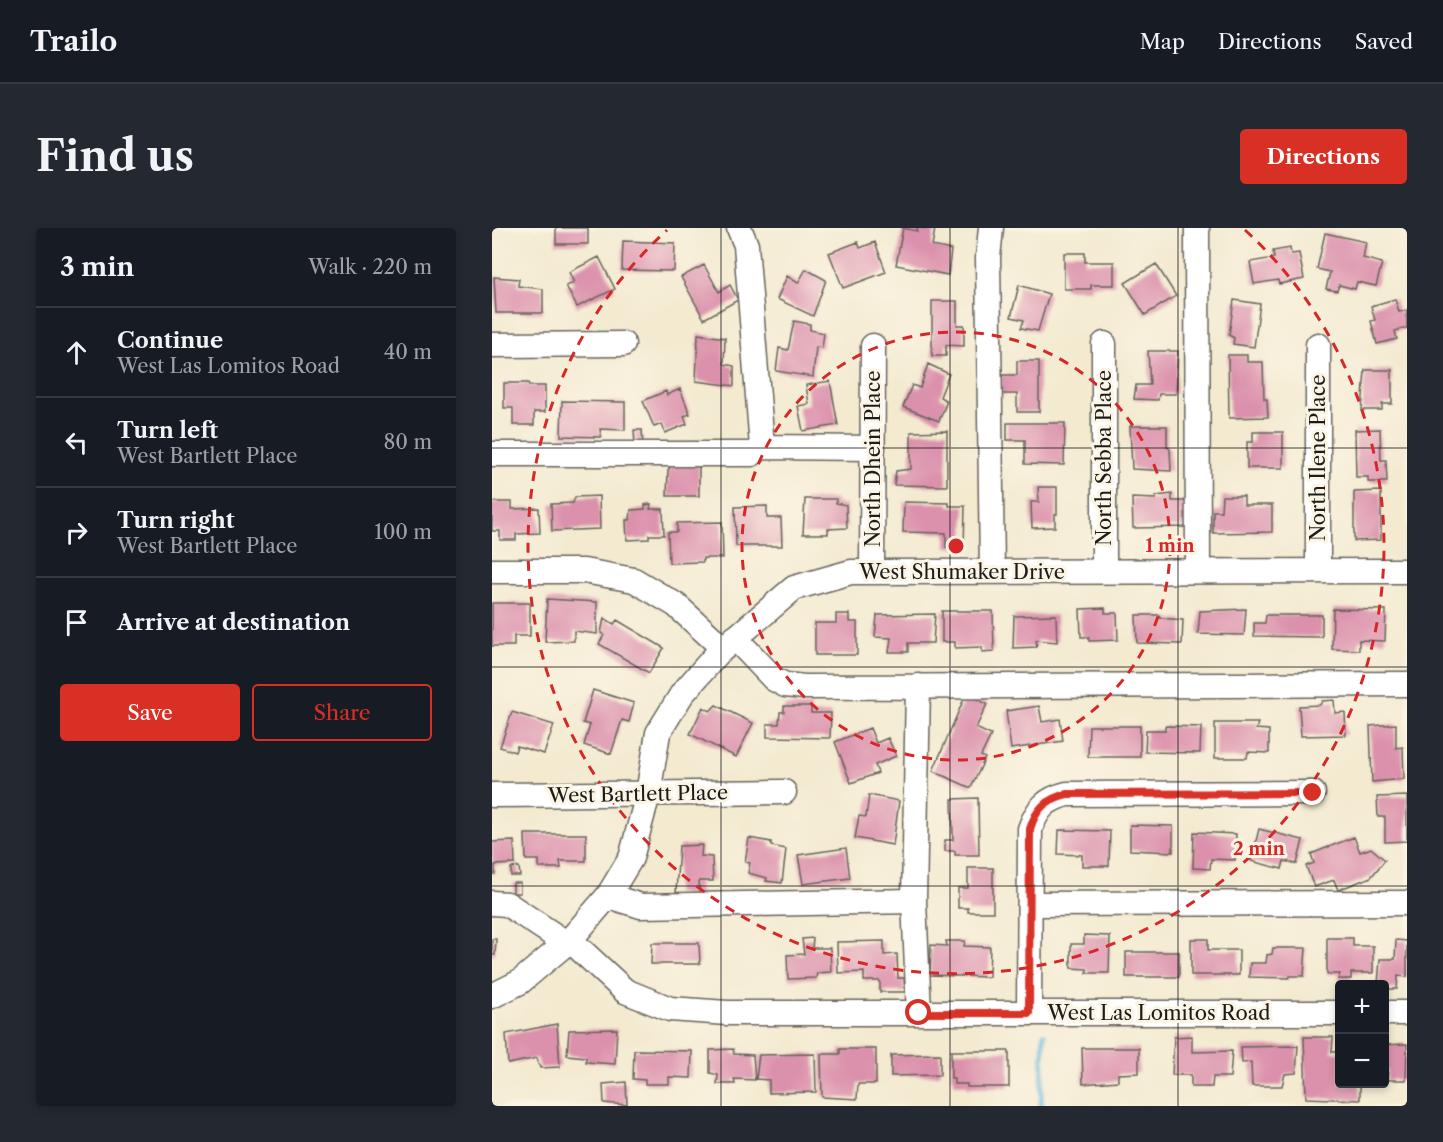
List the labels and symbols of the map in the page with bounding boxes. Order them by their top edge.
street label: North Sebba Place [1092,370,1116,546]
street label: North Dhein Place [861,371,885,547]
street label: North Ilene Place [1306,375,1330,541]
text: 1 min [1145,535,1195,557]
centre of rings [946,536,966,556]
street label: West Shumaker Drive [858,560,1065,584]
route end [1299,779,1325,805]
street label: West Bartlett Place [547,780,728,808]
text: 2 min [1233,838,1286,860]
route start [905,999,931,1025]
street label: West Las Lomitos Road [1047,1001,1270,1025]

